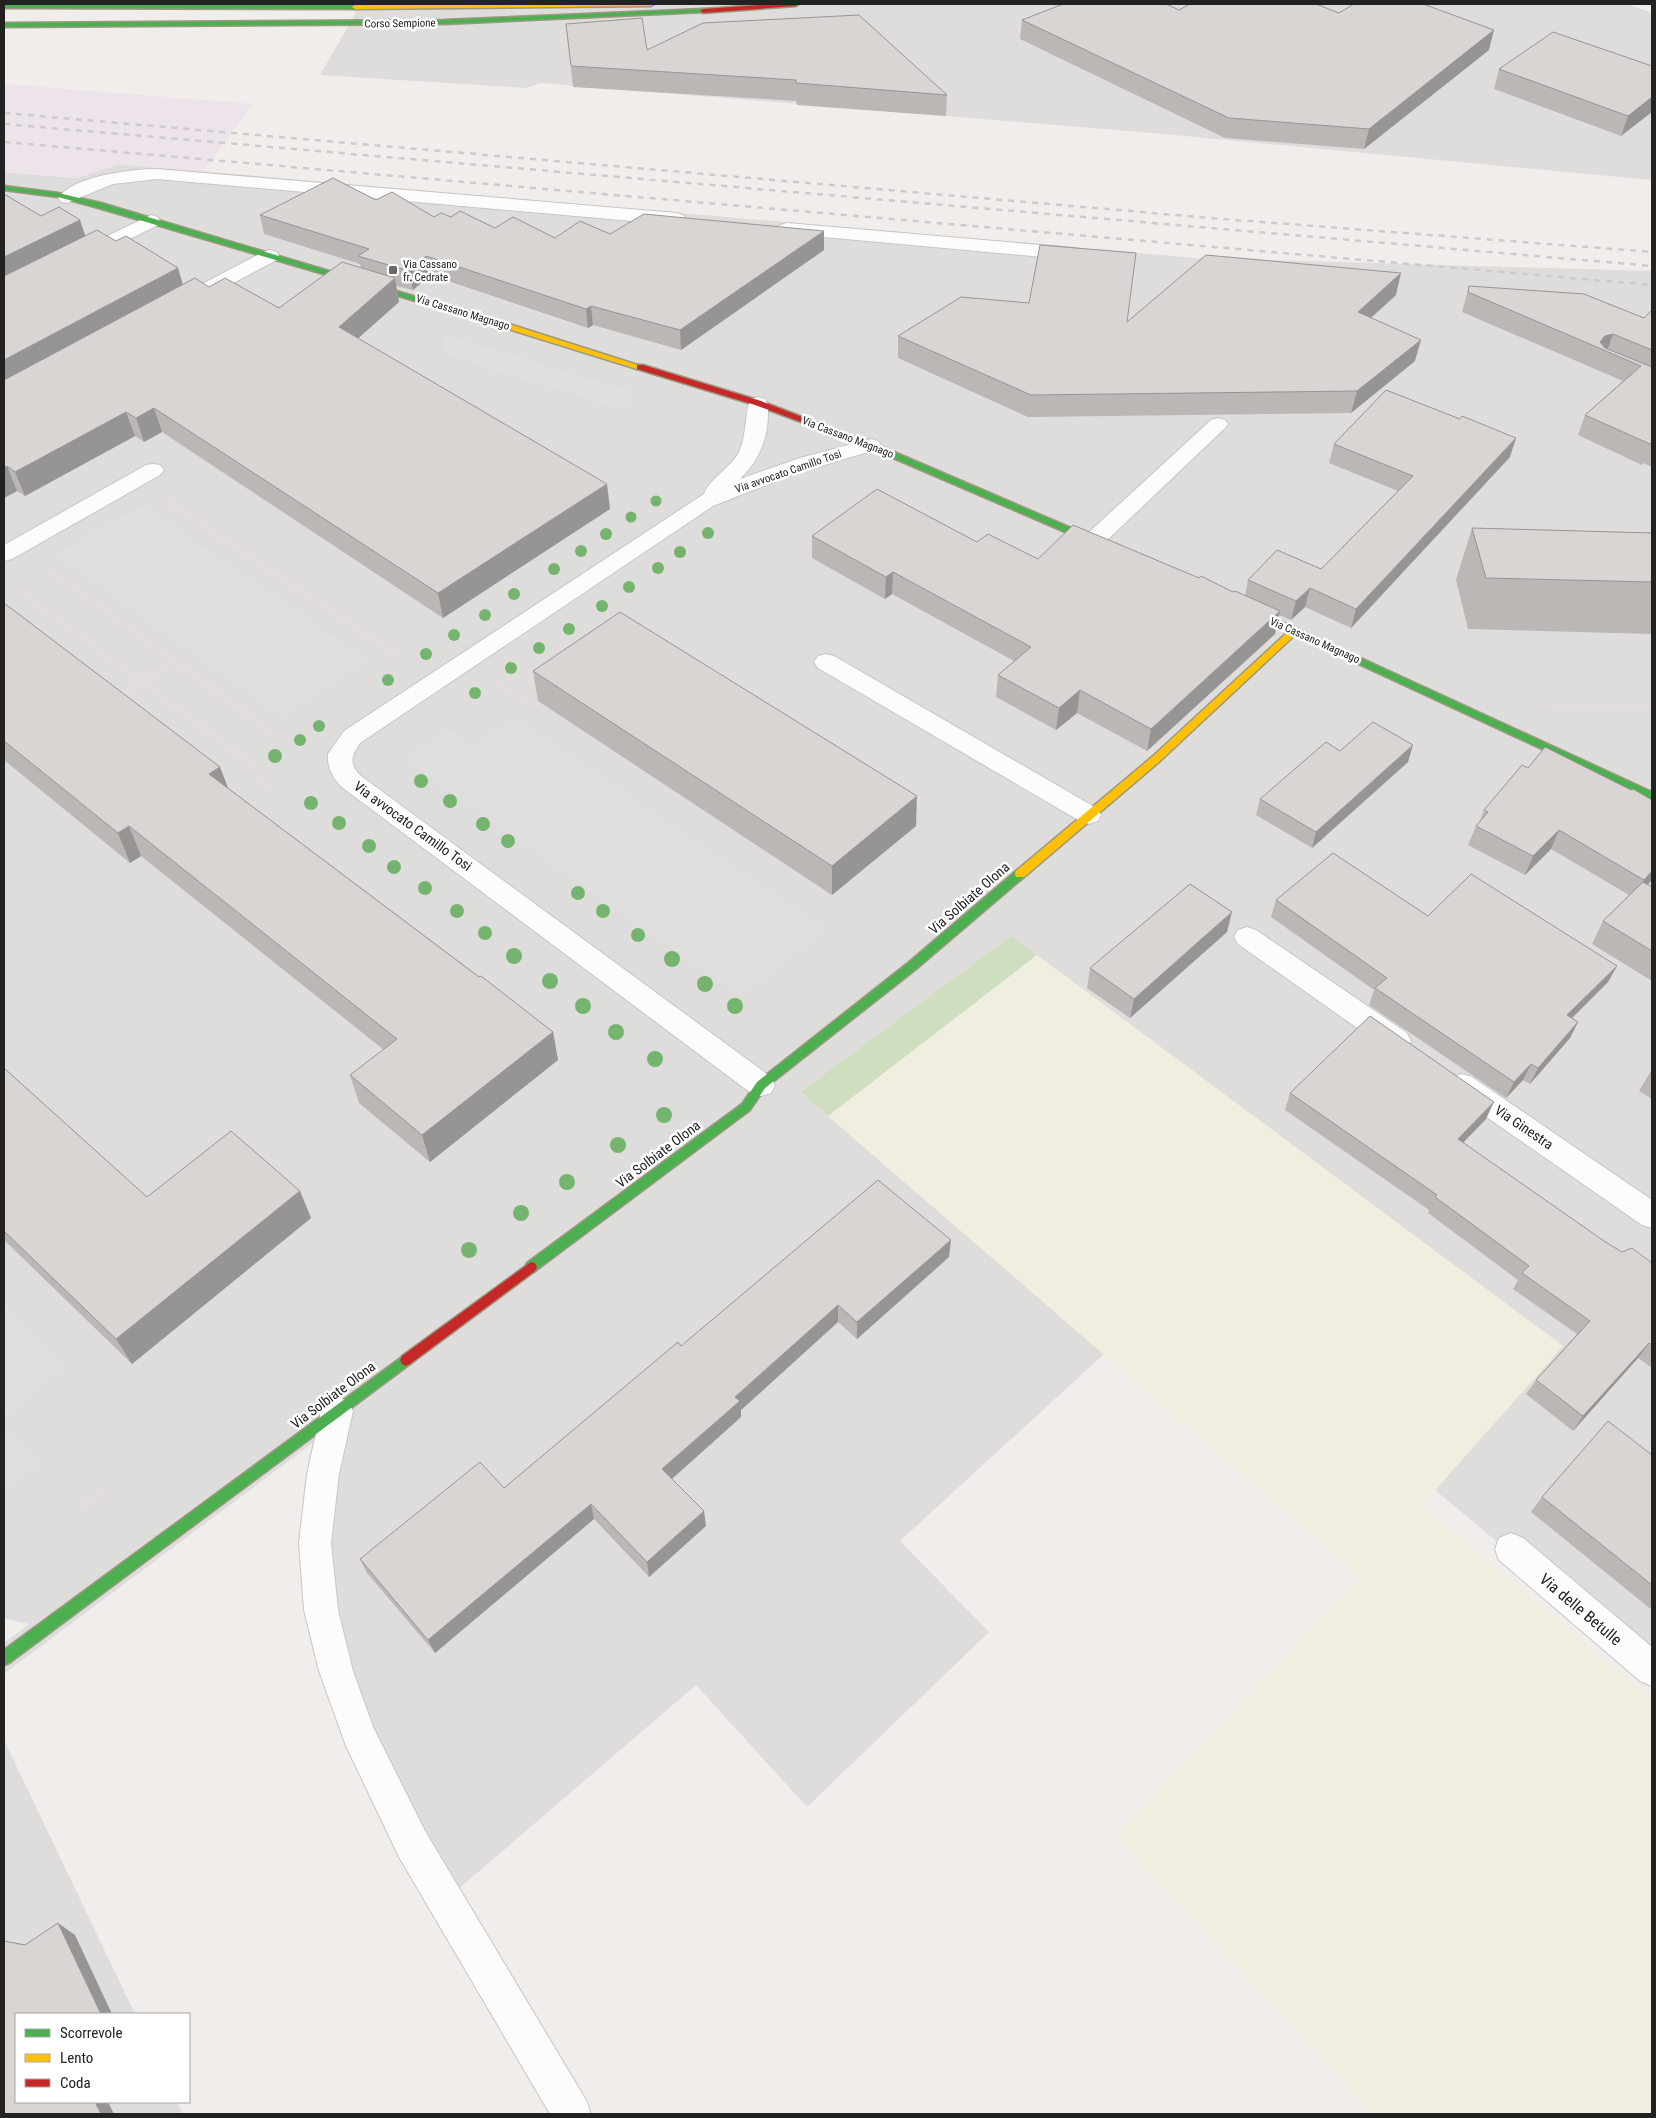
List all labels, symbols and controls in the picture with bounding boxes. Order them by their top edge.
street label: Corso Sempione [364,16,436,31]
place label: Via Cassano fr. Cedrate [403,258,458,284]
marker: Via Cassano fr. Cedrate [387,264,399,276]
street label: Via Cassano Magnago [414,292,512,333]
street label: Via Cassano Magnago [800,414,896,461]
street label: Via avvocato Camillo Tosi [733,447,843,496]
street label: Via Cassano Magnago [1268,615,1362,666]
street label: Via avvocato Camillo Tosi [351,778,475,874]
street label: Via Solbiate Olona [925,859,1013,937]
street label: Via Ginestra [1492,1102,1556,1152]
street label: Via Solbiate Olona [613,1117,703,1191]
street label: Via Solbiate Olona [288,1358,378,1432]
street label: Via delle Betulle [1536,1569,1626,1649]
legend [15,2013,190,2103]
text: Scorrevole [60,2024,122,2042]
text: Lento [60,2049,93,2067]
text: Coda [60,2074,91,2092]

